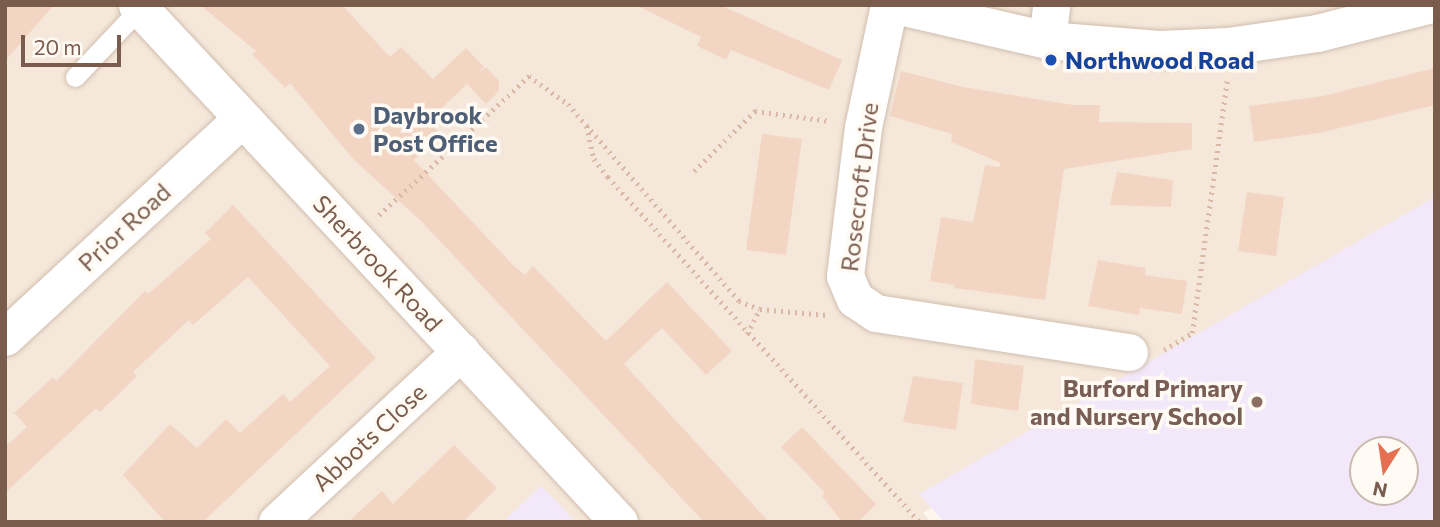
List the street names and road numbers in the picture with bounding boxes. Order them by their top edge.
street label: Rosecroft Drive [834,101,884,273]
street label: Prior Road [72,177,176,277]
street label: Sherbrook Road [308,189,448,337]
street label: Abbots Close [306,377,432,497]

